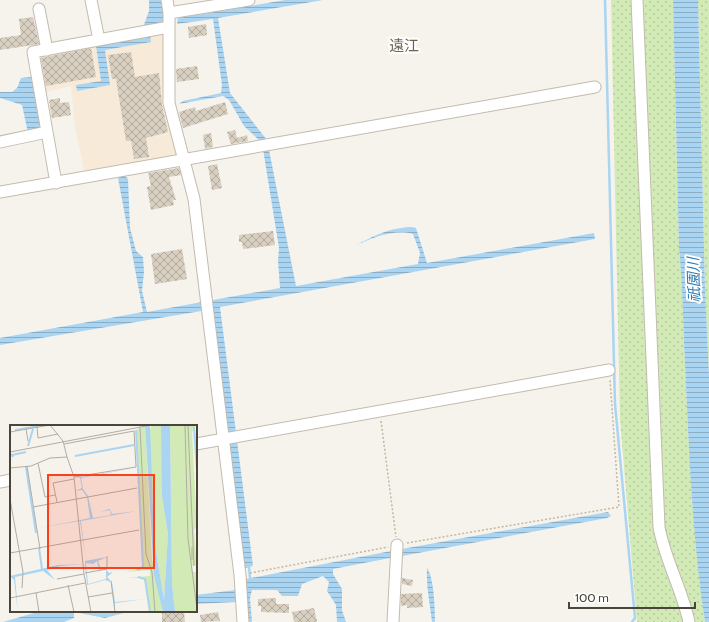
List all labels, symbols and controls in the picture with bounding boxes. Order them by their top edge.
district label: 遠江 [389,37,419,55]
water label: 祇園川 [684,255,704,303]
inset map [10,425,197,612]
scale bar [569,584,695,610]
text: 100 m [575,590,609,605]

